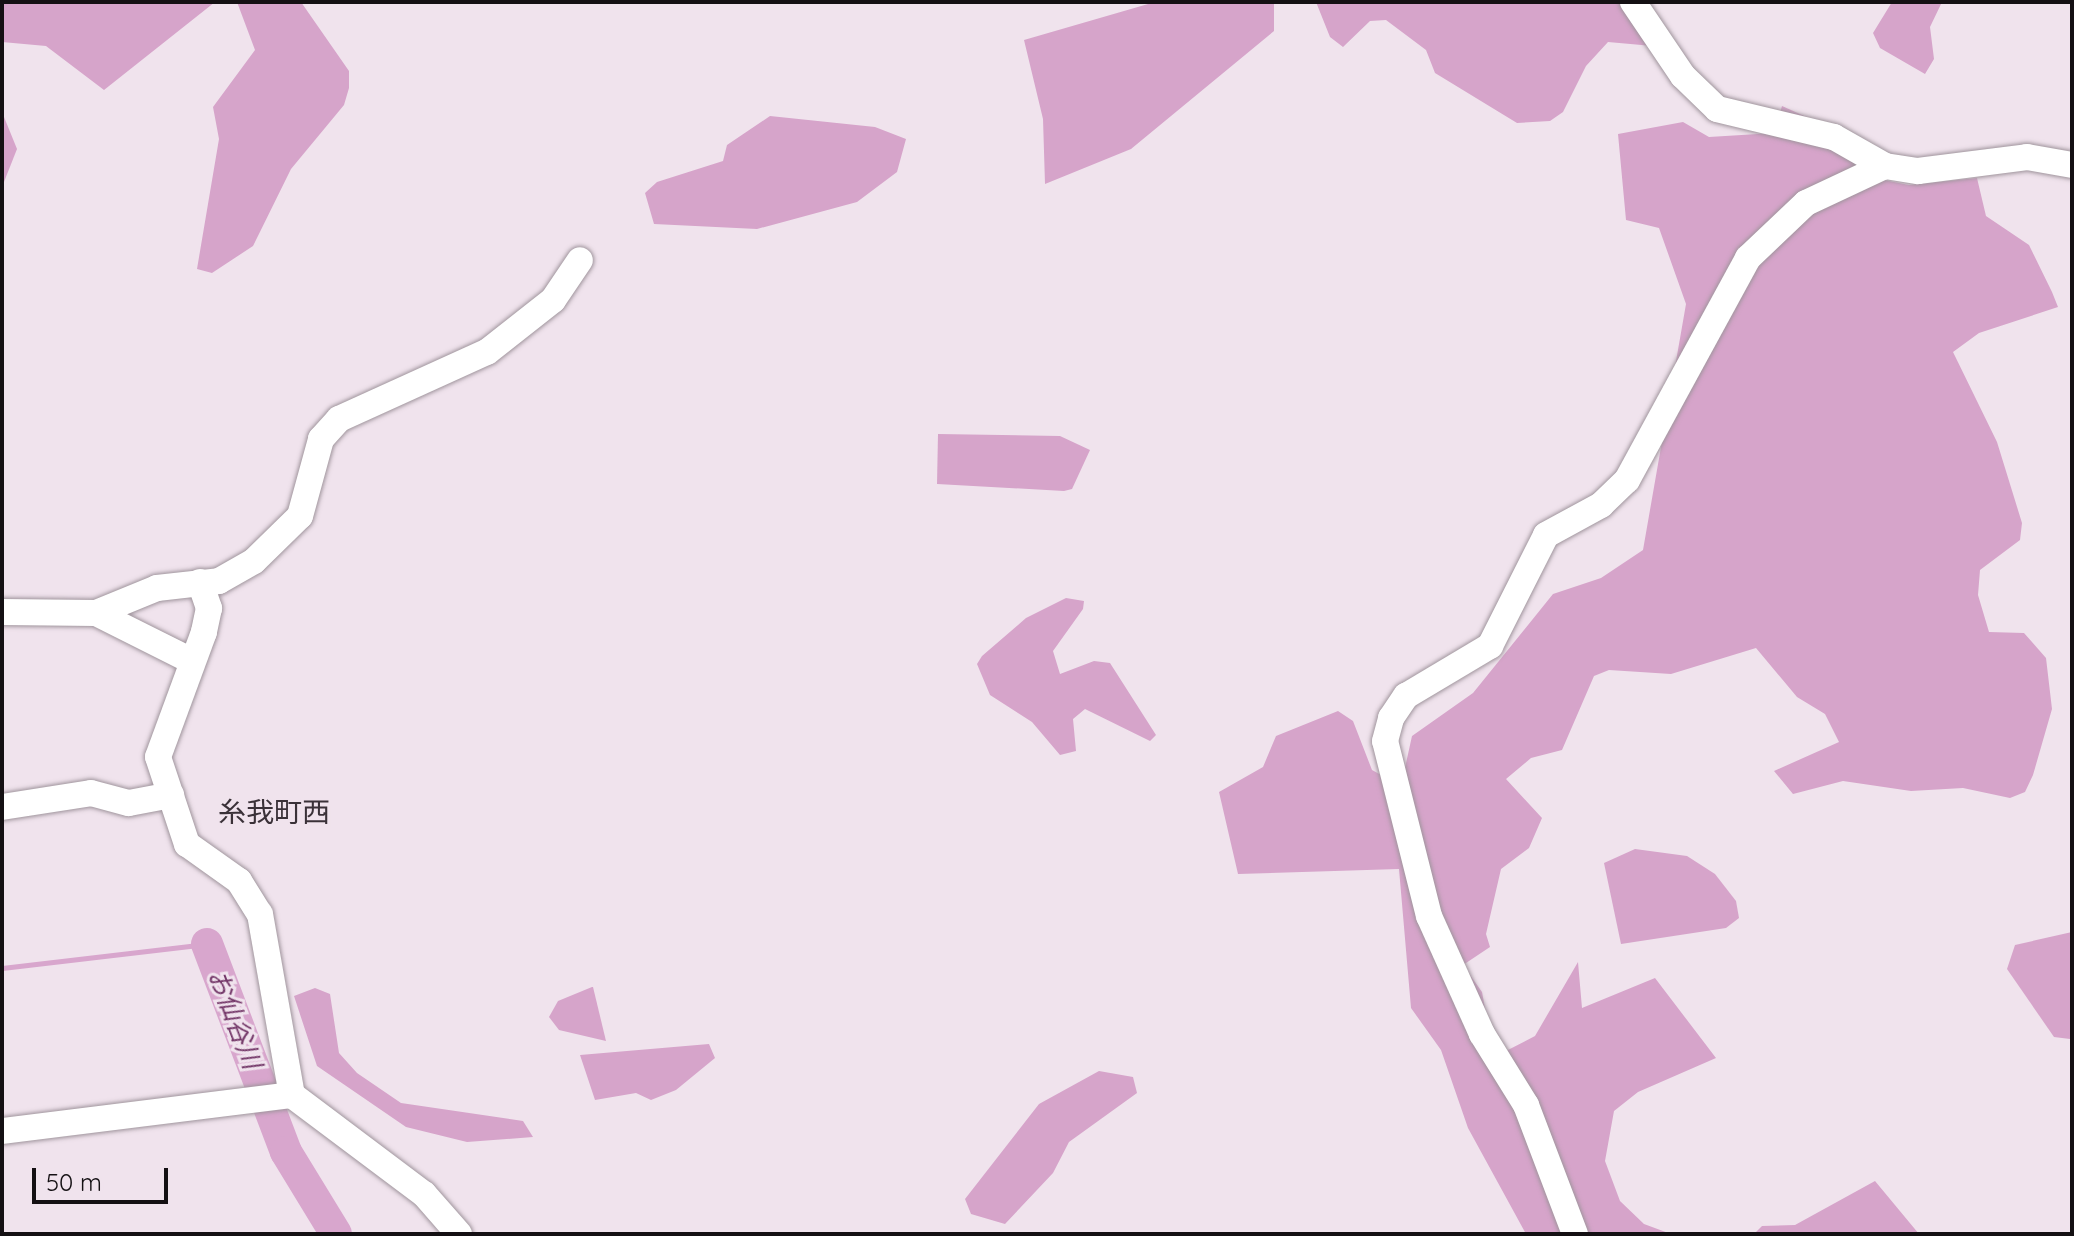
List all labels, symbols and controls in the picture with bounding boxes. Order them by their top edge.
district label: 糸我町西 [218,795,330,829]
water label: お仙谷川 [202,965,268,1073]
scale bar [36,1152,172,1202]
text: 50 m [46,1167,102,1197]

